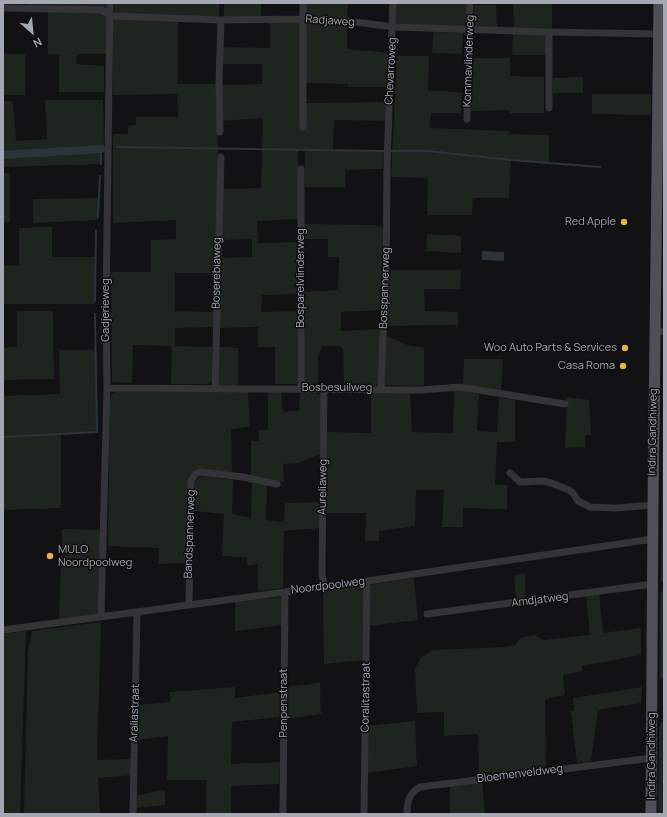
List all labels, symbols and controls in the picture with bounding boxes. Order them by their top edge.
north arrow [12,12,52,52]
street label: Radjaweg [305,13,355,29]
street label: Kommavlinderweg [461,15,477,107]
text: N [31,35,45,52]
street label: Chevarroweg [383,37,399,105]
place label: Red Apple [565,215,616,229]
marker: Red Apple [619,217,629,227]
street label: Bosparelvlinderweg [294,228,308,328]
street label: Boserebiaweg [210,237,224,309]
street label: Bosspannerweg [377,247,393,329]
street label: Gadjerieweg [99,278,113,342]
place label: Woo Auto Parts & Services [484,341,617,355]
marker: Woo Auto Parts & Services [620,343,630,353]
place label: Casa Roma [558,359,615,373]
marker: Casa Roma [618,361,628,371]
street label: Bosbesuilweg [302,381,372,395]
street label: Indira Gandhiweg [646,388,660,476]
street label: Aureliaweg [316,459,330,515]
street label: Bandspannerweg [182,489,198,579]
place label: MULO Noordpoolweg [58,543,132,569]
marker: MULO Noordpoolweg [45,551,55,561]
street label: Noordpoolweg [290,575,366,597]
street label: Amdjatweg [511,590,569,610]
street label: Coralitastraat [359,662,373,732]
street label: Penpenstraat [277,668,291,738]
street label: Araliastraat [127,683,143,743]
street label: Indira Gandhiweg [645,712,659,800]
street label: Bloemenveldweg [476,762,564,786]

